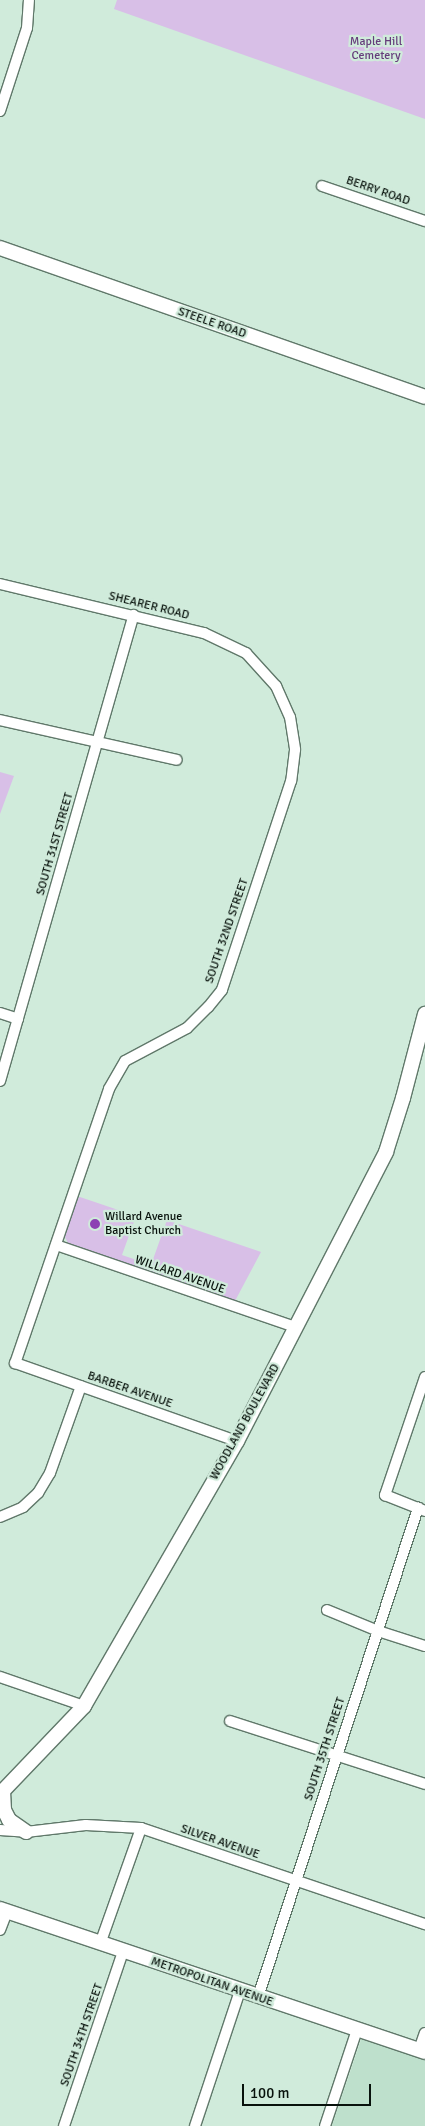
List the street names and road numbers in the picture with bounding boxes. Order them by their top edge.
street label: BERRY ROAD [344,173,412,209]
street label: STEELE ROAD [176,305,248,341]
street label: SHEARER ROAD [107,589,191,623]
street label: SOUTH 31ST STREET [33,791,77,897]
street label: SOUTH 32ND STREET [202,877,252,985]
street label: WILLARD AVENUE [133,1253,227,1297]
street label: WOODLAND BOULEVARD [207,1361,283,1483]
street label: BARBER AVENUE [86,1369,174,1411]
street label: SOUTH 35TH STREET [302,1696,348,1802]
street label: SILVER AVENUE [179,1822,261,1862]
street label: METROPOLITAN AVENUE [149,1954,275,2010]
street label: SOUTH 34TH STREET [58,1982,106,2088]

